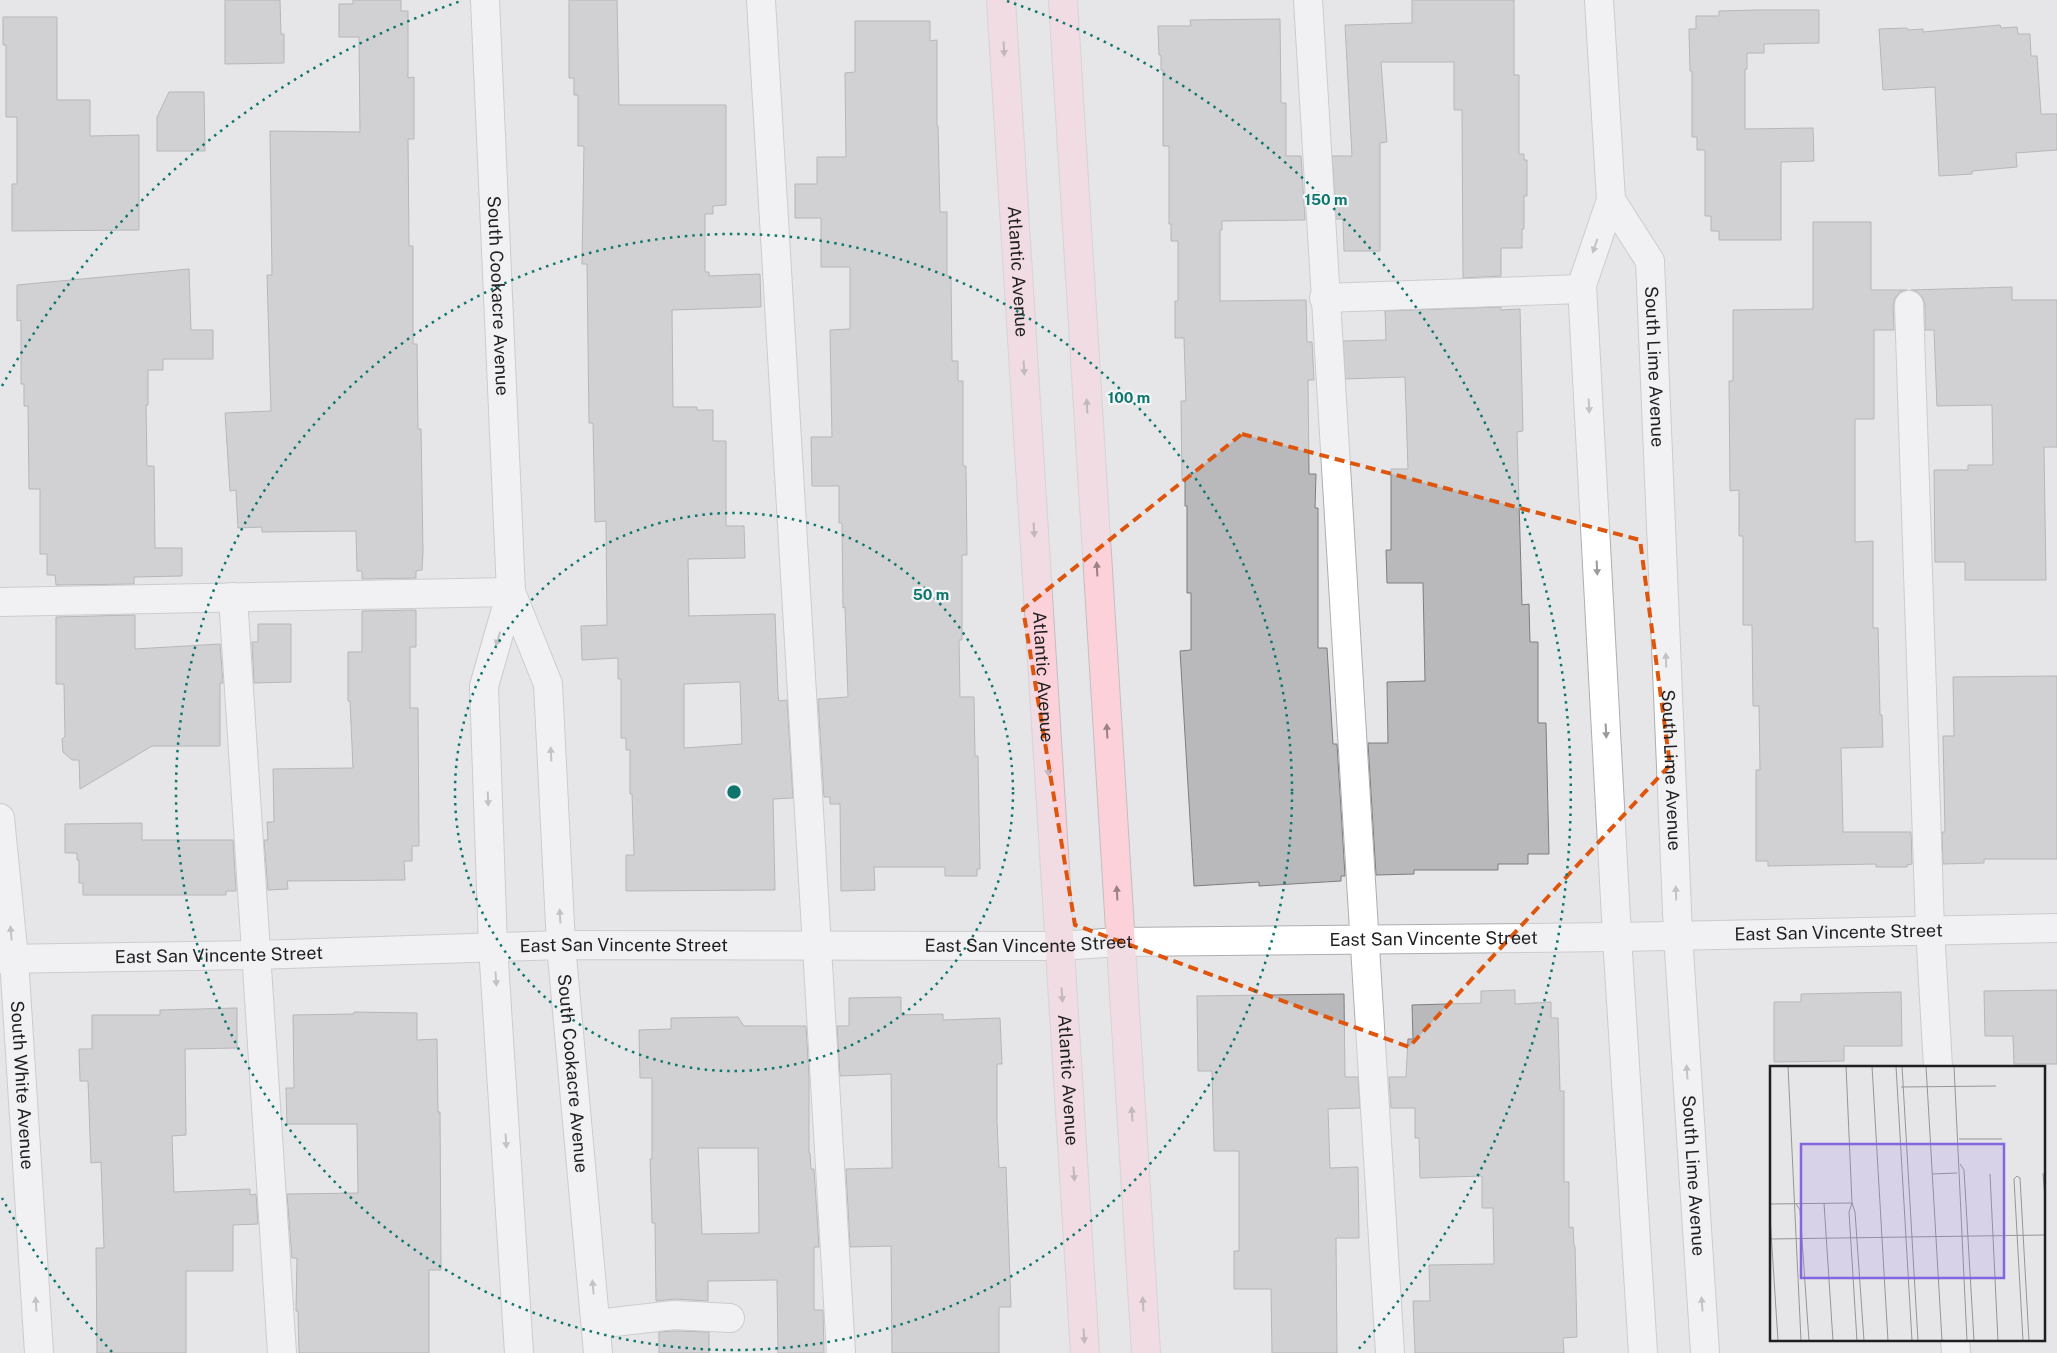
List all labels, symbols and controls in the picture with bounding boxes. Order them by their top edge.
one-way arrow [1001,41,1009,57]
text: 150 m [1304,191,1348,208]
street label: South Cookacre Avenue [484,195,513,396]
street label: Atlantic Avenue [1004,205,1033,338]
one-way arrow [1591,239,1599,254]
street label: South Lime Avenue [1641,285,1669,448]
one-way arrow [1020,360,1028,376]
text: 100 m [1108,389,1150,406]
one-way arrow [1083,398,1091,414]
one-way arrow [1585,398,1593,414]
one-way arrow [1030,523,1038,539]
one-way arrow [1093,560,1101,576]
one-way arrow [1594,561,1602,577]
text: 50 m [913,586,949,603]
street label: Atlantic Avenue [1029,610,1058,743]
one-way arrow [493,631,501,646]
one-way arrow [1662,652,1670,668]
street label: South Lime Avenue [1658,689,1685,851]
one-way arrow [1102,723,1110,739]
one-way arrow [1602,723,1610,739]
one-way arrow [547,745,555,761]
one-way arrow [1045,761,1053,777]
centre of rings [725,783,743,801]
one-way arrow [484,792,492,808]
one-way arrow [1672,884,1680,900]
one-way arrow [1112,885,1120,901]
one-way arrow [555,908,563,924]
street label: East San Vincente Street [1734,919,1943,945]
one-way arrow [7,924,15,940]
street label: East San Vincente Street [1329,927,1538,950]
street label: East San Vincente Street [925,931,1133,956]
street label: East San Vincente Street [519,934,728,956]
street label: East San Vincente Street [115,942,323,967]
one-way arrow [492,971,500,987]
street label: South Cookacre Avenue [554,973,593,1174]
one-way arrow [1059,987,1067,1003]
street label: South White Avenue [7,1000,38,1170]
street label: Atlantic Avenue [1054,1014,1083,1146]
one-way arrow [1682,1064,1690,1080]
inset map [1770,1066,2044,1340]
street label: South Lime Avenue [1678,1094,1710,1257]
one-way arrow [1127,1106,1135,1122]
one-way arrow [502,1134,510,1150]
one-way arrow [1070,1167,1078,1183]
one-way arrow [589,1279,597,1295]
one-way arrow [32,1296,40,1312]
one-way arrow [1139,1296,1147,1312]
one-way arrow [1697,1296,1705,1312]
one-way arrow [1080,1329,1088,1345]

